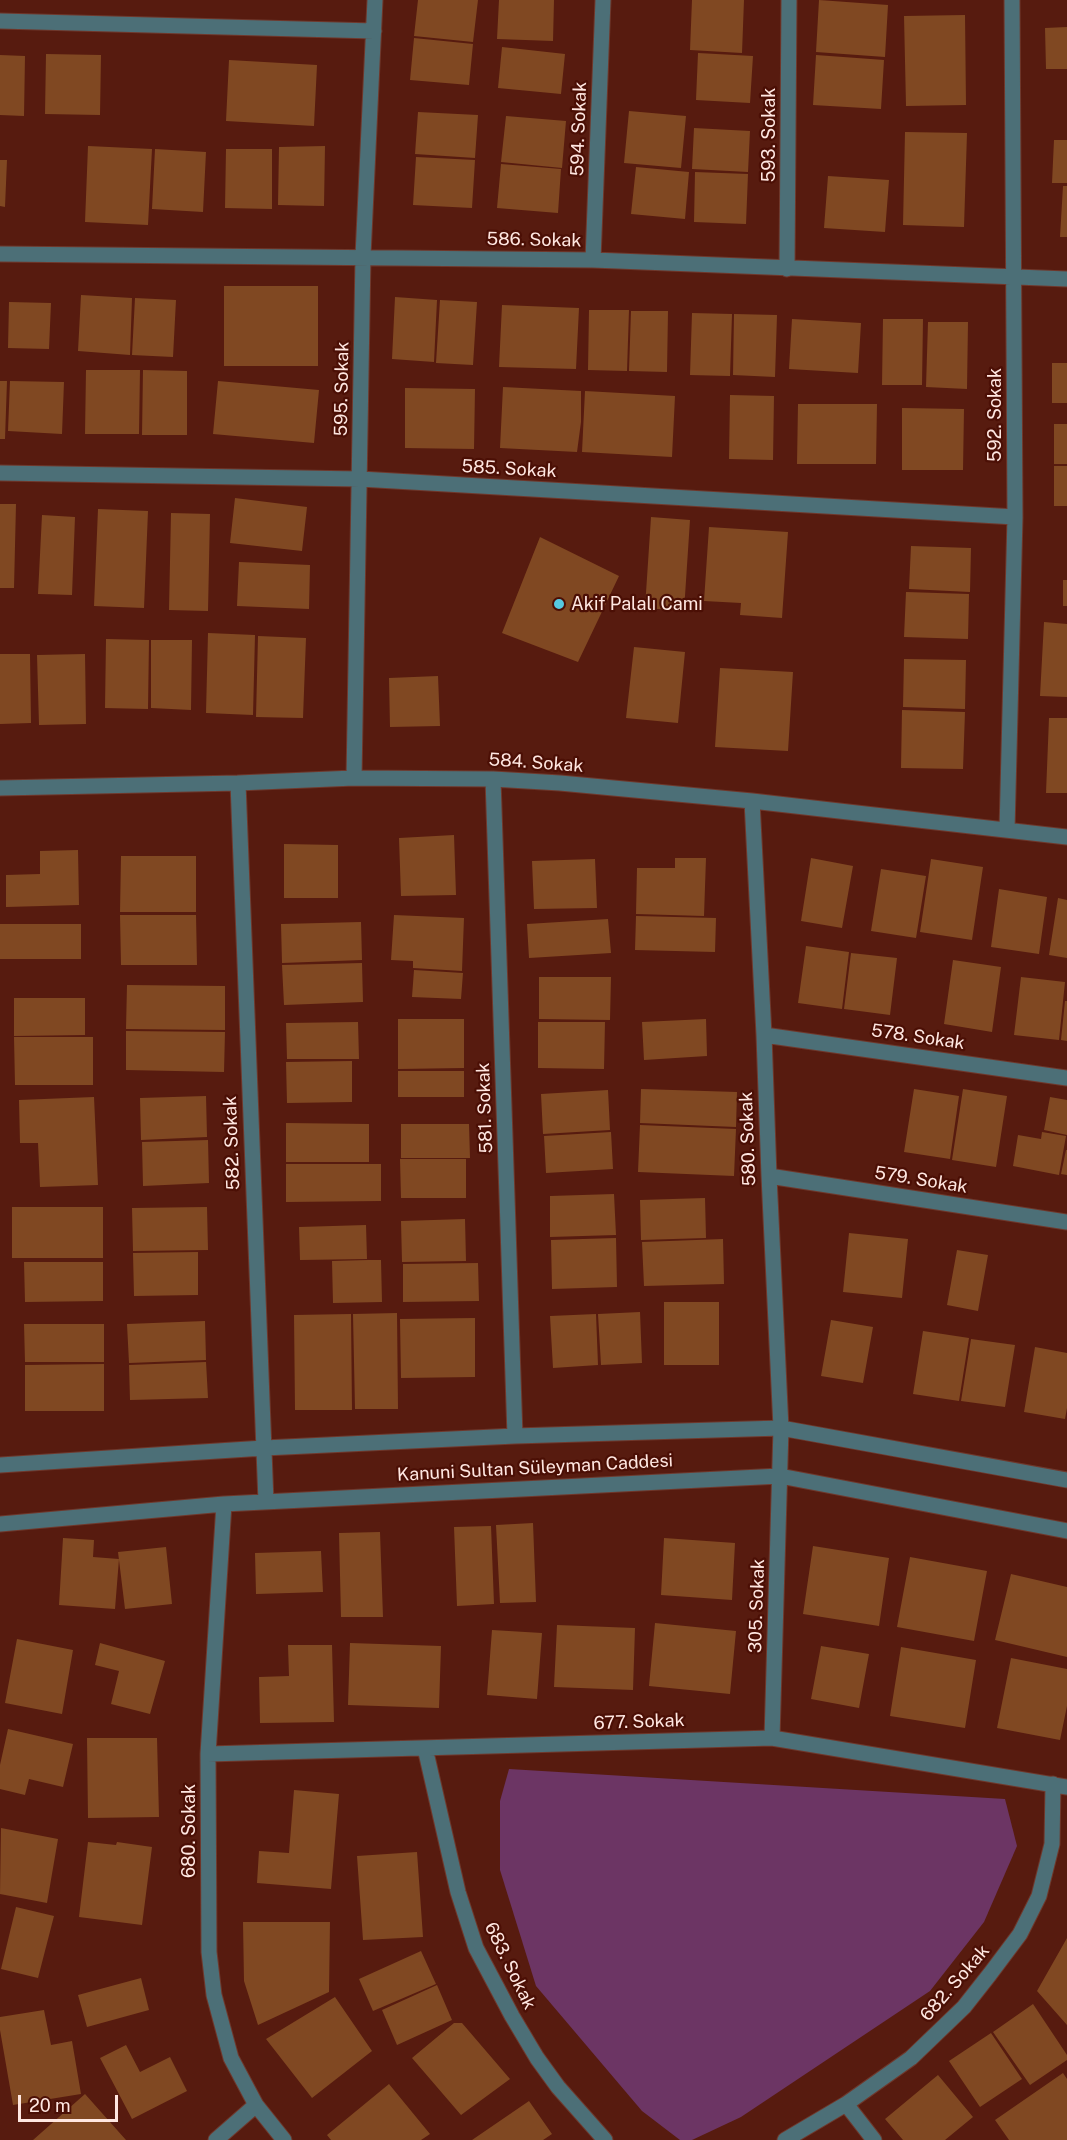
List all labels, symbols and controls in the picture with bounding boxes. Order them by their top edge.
street label: 594. Sokak [567,81,591,177]
street label: 593. Sokak [758,88,780,182]
street label: 586. Sokak [486,228,582,252]
street label: 595. Sokak [330,341,354,437]
street label: 592. Sokak [984,368,1006,462]
street label: 585. Sokak [461,456,557,482]
place label: Akif Palalı Cami [571,593,703,615]
marker: Akif Palalı Cami [552,597,566,611]
street label: 584. Sokak [488,749,584,777]
street label: 578. Sokak [870,1020,966,1054]
street label: 581. Sokak [473,1062,497,1154]
street label: 580. Sokak [736,1091,760,1187]
street label: 582. Sokak [220,1095,244,1191]
street label: 579. Sokak [873,1162,969,1198]
street label: Kanuni Sultan Süleyman Caddesi [396,1450,674,1486]
street label: 305. Sokak [745,1558,769,1654]
street label: 677. Sokak [593,1710,685,1734]
street label: 680. Sokak [178,1784,200,1878]
street label: 683. Sokak [480,1919,540,2013]
street label: 682. Sokak [916,1940,994,2026]
scale bar [21,2083,122,2121]
text: 20 m [29,2095,71,2116]

